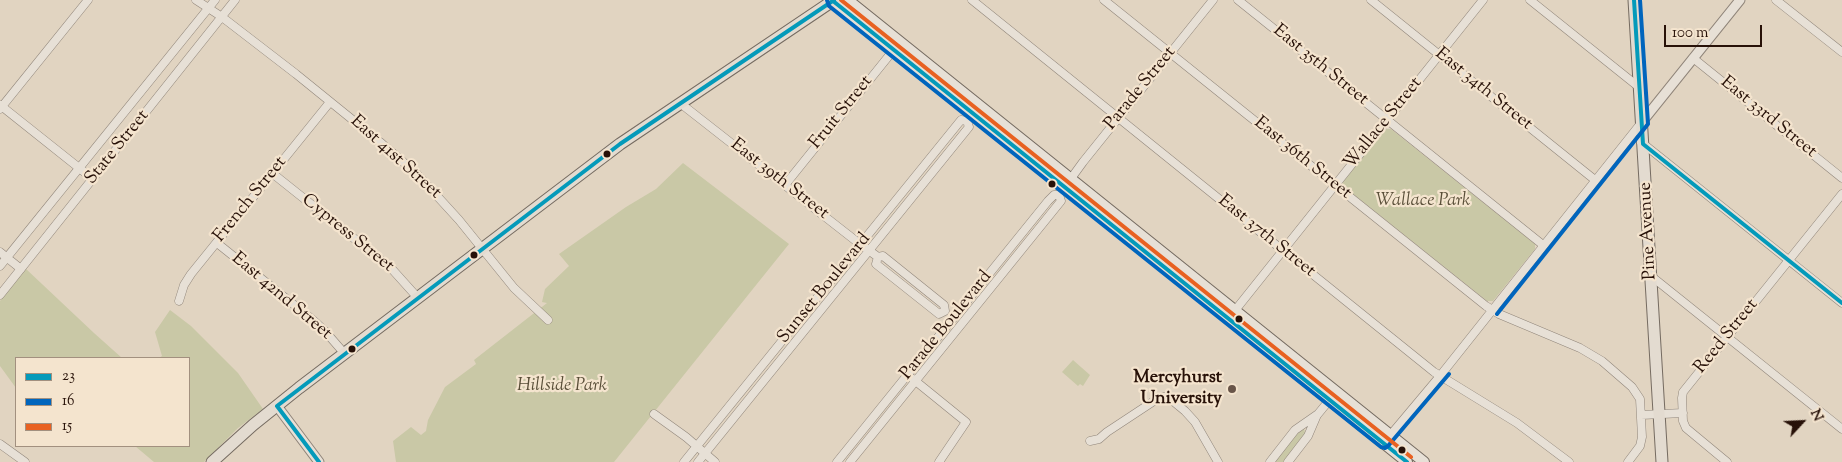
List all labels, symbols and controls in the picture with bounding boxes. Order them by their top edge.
scale bar [1667,15,1764,47]
street label: East 35th Street [1268,21,1372,111]
text: 100 m [1672,23,1708,44]
street label: Parade Street [1101,43,1181,135]
street label: East 34th Street [1430,44,1536,136]
street label: Fruit Street [806,72,878,154]
street label: East 33rd Street [1715,73,1821,163]
street label: Wallace Street [1340,74,1428,174]
street label: State Street [81,106,155,190]
street label: East 41st Street [345,112,445,204]
street label: East 36th Street [1249,113,1355,205]
street label: East 39th Street [725,135,833,225]
unlabelled marker [602,149,612,159]
street label: French Street [210,153,292,247]
unlabelled marker [1047,179,1057,189]
street label: Pine Avenue [1636,182,1662,280]
street label: Cypress Street [296,190,398,278]
street label: East 37th Street [1213,191,1319,283]
park label: Wallace Park [1376,191,1470,213]
street label: Sunset Boulevard [774,229,876,349]
street label: East 42nd Street [226,249,336,345]
unlabelled marker [469,250,479,260]
street label: Parade Boulevard [896,267,998,385]
street label: Reed Street [1690,295,1764,379]
unlabelled marker [1234,314,1244,324]
unlabelled marker [347,344,357,354]
legend [15,357,190,447]
text: 23 [62,366,75,387]
place label: Mercyhurst University [1133,368,1222,410]
park label: Hillside Park [517,376,607,398]
marker: Mercyhurst University [1226,383,1238,395]
text: 16 [62,391,75,412]
north arrow [1777,397,1827,447]
text: N [1804,406,1827,425]
text: 15 [62,416,72,437]
unlabelled marker [1397,445,1407,455]

